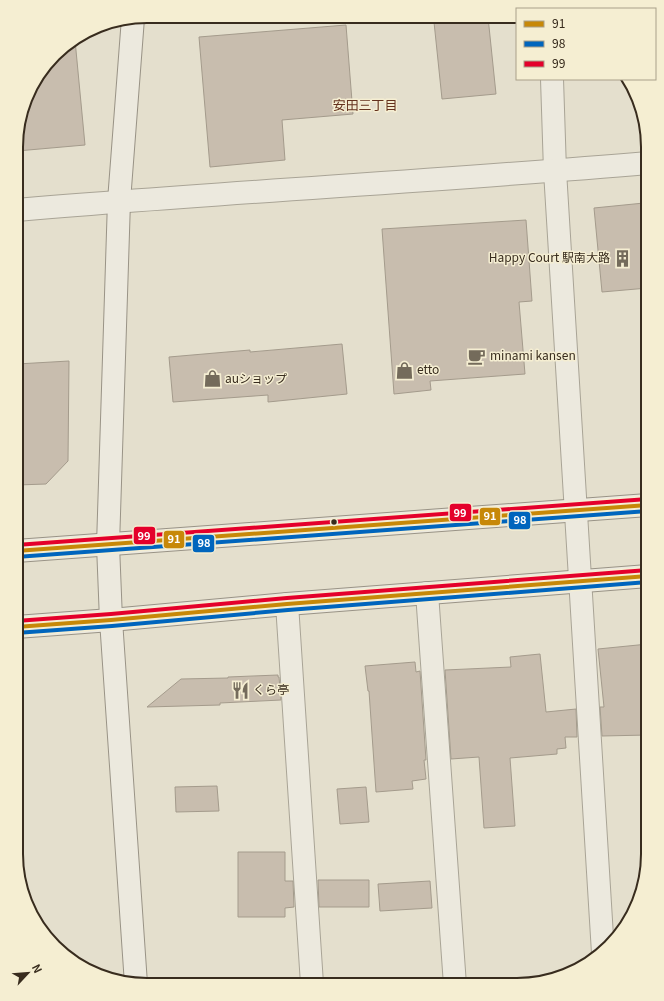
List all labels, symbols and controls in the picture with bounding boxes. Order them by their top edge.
legend [516,8,656,80]
text: 91 [552,14,565,31]
text: 98 [552,34,566,51]
text: 99 [552,54,566,71]
district label: 安田三丁目 [332,95,398,114]
place label: Happy Court 駅南大路 [489,248,610,265]
building icon: Happy Court 駅南大路 [613,248,633,268]
cafe icon: minami kansen [467,346,487,366]
place label: minami kansen [490,346,576,363]
shop icon: etto [394,360,414,380]
place label: etto [417,360,439,377]
shop icon: auショップ [202,369,222,389]
place label: auショップ [225,369,287,386]
line badge: 99 [449,503,472,522]
text: 99 [454,504,466,520]
line badge: 91 [479,507,501,526]
text: 91 [484,507,496,523]
line badge: 98 [508,511,531,530]
text: 98 [514,511,526,527]
unlabelled marker [329,517,339,527]
line badge: 99 [133,526,156,545]
text: 99 [138,527,150,543]
line badge: 91 [163,530,185,549]
text: 91 [168,530,180,546]
line badge: 98 [192,534,215,553]
text: 98 [198,534,210,550]
restaurant icon: くら亭 [230,680,250,700]
place label: くら亭 [253,680,289,697]
north arrow [8,953,48,993]
text: N [29,961,47,975]

